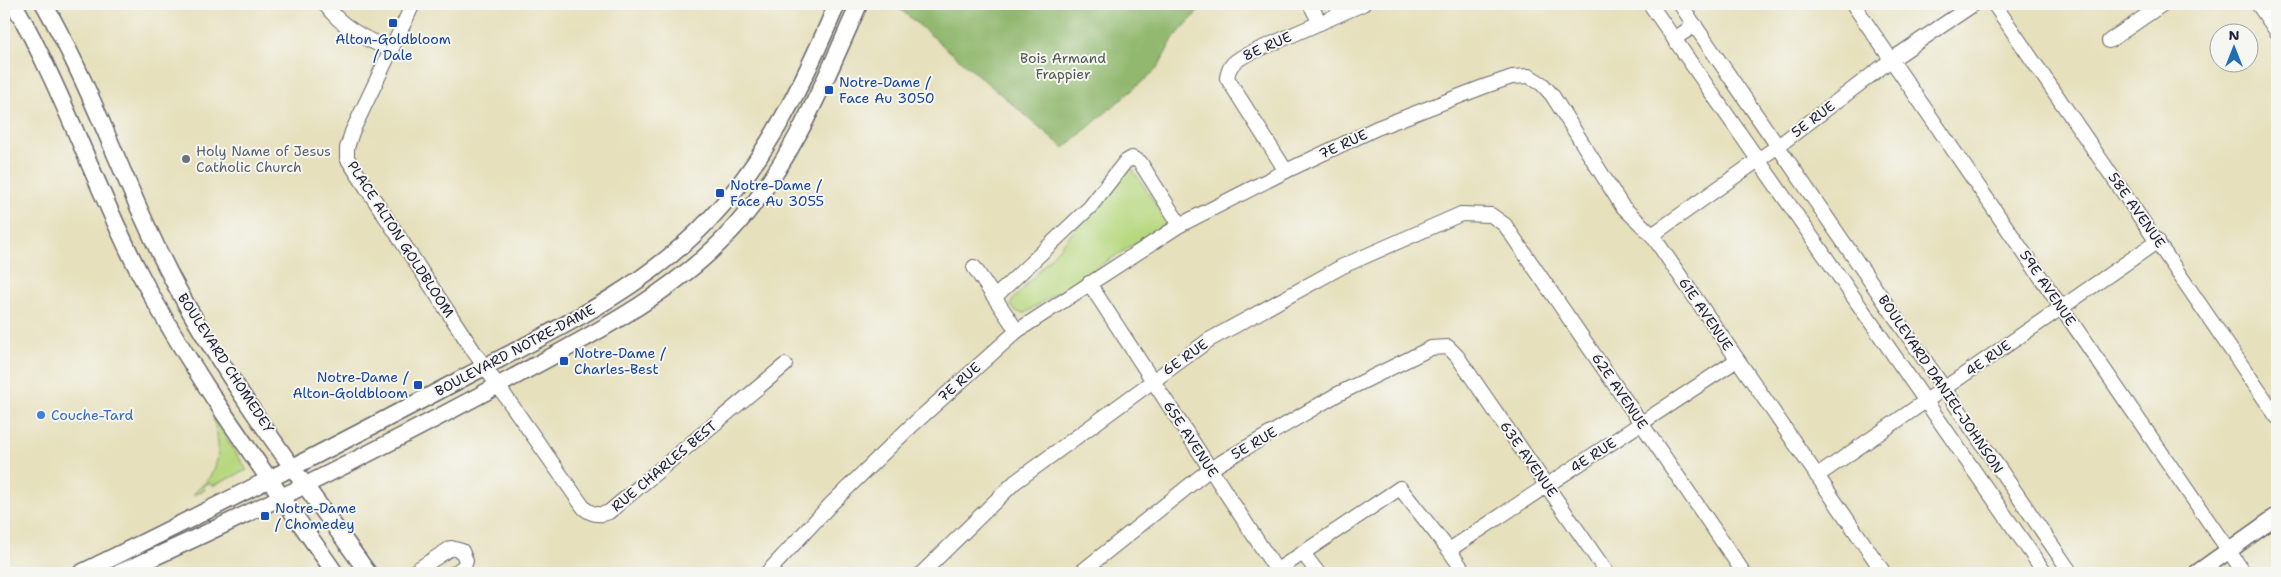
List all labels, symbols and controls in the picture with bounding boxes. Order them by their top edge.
marker: Alton-Goldbloom / Dale [387,17,399,29]
north arrow [2208,22,2258,72]
text: N [2228,26,2240,44]
street label: 8E RUE [1240,27,1294,65]
place label: Alton-Goldbloom / Dale [335,30,451,64]
park label: Bois Armand Frappier [1020,49,1106,83]
place label: Notre-Dame / Face Au 3050 [839,73,935,107]
marker: Notre-Dame / Face Au 3050 [823,84,835,96]
street label: 5E RUE [1788,97,1839,141]
street label: 7E RUE [1316,125,1370,163]
place label: Holy Name of Jesus Catholic Church [196,142,331,176]
marker: Holy Name of Jesus Catholic Church [180,153,192,165]
street label: PLACE ALTON GOLDBLOOM [344,157,459,321]
street label: 58E AVENUE [2104,169,2170,251]
place label: Notre-Dame / Face Au 3055 [730,176,824,210]
marker: Notre-Dame / Face Au 3055 [714,187,726,199]
street label: 59E AVENUE [2016,247,2080,330]
street label: 61E AVENUE [1675,274,1737,354]
street label: BOULEVARD CHOMEDEY [174,290,278,437]
street label: BOULEVARD DANIEL-JOHNSON [1874,291,2008,477]
street label: BOULEVARD NOTRE-DAME [432,300,598,400]
street label: 6E RUE [1159,335,1211,379]
street label: 4E RUE [1962,336,2014,380]
place label: Notre-Dame / Charles-Best [574,344,666,378]
street label: 62E AVENUE [1588,349,1652,433]
marker: Notre-Dame / Charles-Best [558,355,570,367]
street label: 7E RUE [934,358,984,406]
place label: Notre-Dame / Alton-Goldbloom [292,368,409,402]
marker: Notre-Dame / Alton-Goldbloom [412,379,424,391]
street label: 65E AVENUE [1160,397,1223,481]
place label: Couche-Tard [51,406,133,424]
marker: Couche-Tard [35,409,47,421]
street label: RUE CHARLES BEST [608,416,721,515]
street label: 63E AVENUE [1496,418,1562,501]
street label: 5E RUE [1228,423,1280,463]
street label: 4E RUE [1567,433,1620,477]
place label: Notre-Dame / Chomedey [275,499,357,533]
marker: Notre-Dame / Chomedey [259,510,271,522]

